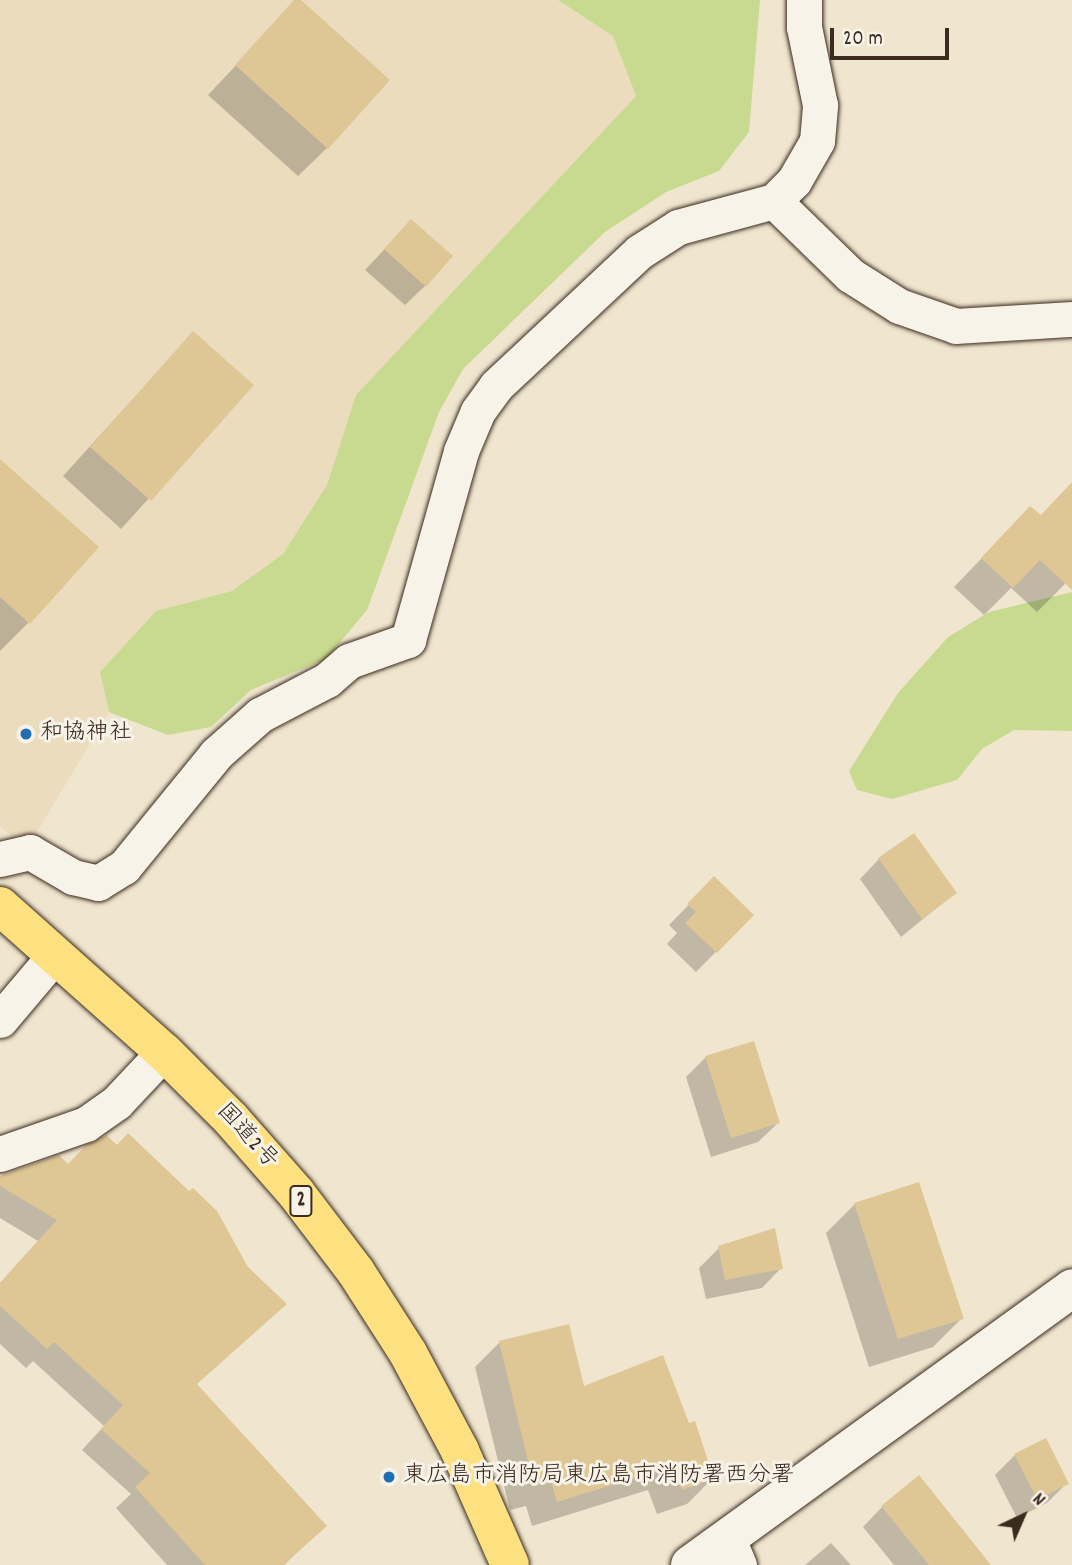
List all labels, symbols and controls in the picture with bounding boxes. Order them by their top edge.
scale bar [834,14,953,58]
text: 20 m [843,25,883,55]
place label: 和協神社 [40,720,132,748]
marker: 和協神社 [18,726,34,742]
street label: 国道2号 [209,1098,283,1176]
road number: 2 [289,1184,313,1218]
place label: 東広島市消防局東広島市消防署西分署 [403,1463,794,1491]
marker: 東広島市消防局東広島市消防署西分署 [381,1469,397,1485]
north arrow [988,1481,1058,1551]
text: N [1025,1488,1051,1514]

